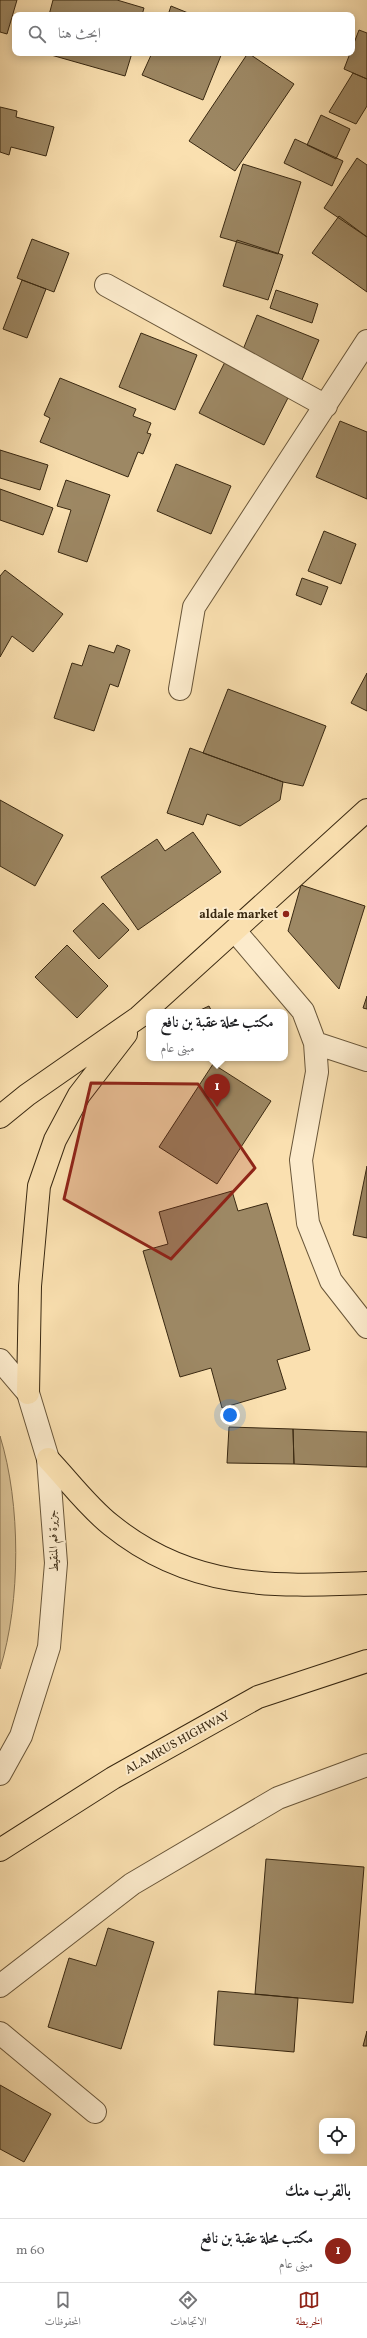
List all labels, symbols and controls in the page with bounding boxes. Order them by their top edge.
search box [12,12,355,56]
icon: search [26,23,48,45]
text: ابحث هنا [58,24,101,45]
place label: aldale market [199,907,278,923]
marker: aldale market [281,909,291,919]
popup [146,1009,288,1061]
text: مكتب محلة عقبة بن نافع [160,1013,274,1034]
text: مبنى عام [160,1040,195,1058]
pin: 1 [204,1074,230,1107]
your location [220,1405,240,1425]
street label: جزيرة فم المنقيط [45,1509,65,1572]
street label: ALAMRUS HIGHWAY [122,1707,233,1778]
map controls [319,2118,355,2154]
button: locate [319,2118,355,2154]
text: بالقرب منك [285,2180,351,2203]
text: مكتب محلة عقبة بن نافع [200,2229,313,2250]
text: 60 m [16,2242,45,2260]
text: 1 [335,2242,341,2260]
text: مبنى عام [279,2256,313,2274]
tab: المحفوظات [45,2289,81,2332]
tab: الاتجاهات [170,2289,207,2332]
tab: الخريطة [296,2289,322,2332]

